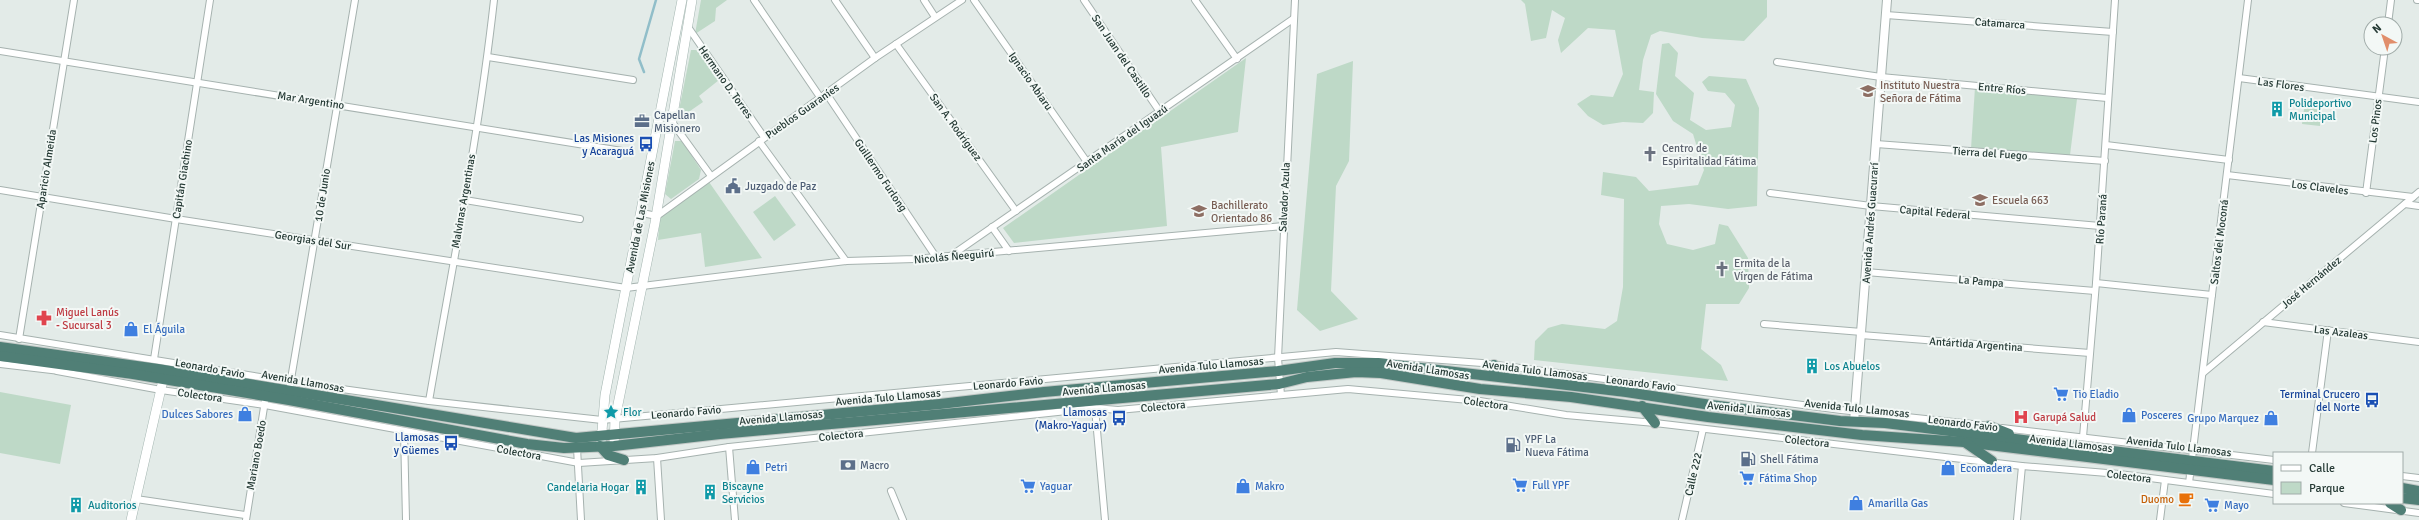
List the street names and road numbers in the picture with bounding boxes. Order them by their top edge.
street label: San Juan del Castillo [1089,12,1154,101]
street label: Catamarca [1974,15,2026,32]
street label: Hermano D. Torres [696,43,756,121]
street label: Ignacio Abiaru [1006,50,1055,113]
street label: Las Flores [2257,75,2305,94]
street label: Entre Ríos [1977,80,2027,97]
street label: Pueblos Guaraníes [763,81,842,142]
street label: Mar Argentino [277,89,346,112]
street label: San A. Rodríguez [927,91,984,164]
street label: Los Pinos [2366,98,2385,144]
street label: Santa María del Iguazú [1074,102,1170,175]
street label: Aparicio Almeida [34,128,59,210]
street label: Guillermo Furlong [851,136,910,214]
street label: Capitán Giachino [170,138,195,220]
street label: Tierra del Fuego [1952,144,2028,163]
street label: Malvinas Argentinas [449,153,478,249]
street label: Avenida de Las Misiones [623,160,658,274]
street label: Salvador Azula [1276,161,1293,232]
street label: Avenida Andrés Guacurarí [1860,162,1881,284]
street label: 10 de Junio [312,167,333,223]
street label: Los Claveles [2291,178,2349,197]
street label: Río Paraná [2093,193,2110,245]
street label: Saltos del Moconá [2208,198,2231,285]
street label: Capital Federal [1899,203,1971,222]
street label: Georgias del Sur [274,228,352,253]
street label: Nicolás Ñeeguirú [913,247,995,266]
street label: José Hernández [2279,254,2344,311]
street label: La Pampa [1958,273,2005,290]
street label: Las Azaleas [2313,323,2369,342]
street label: Antártida Argentina [1929,335,2024,354]
street label: Avenida Tulo Llamosas [1158,354,1264,377]
street label: Leonardo Favio [174,356,246,381]
street label: Avenida Llamosas [1385,357,1471,383]
street label: Avenida Tulo Llamosas [1482,358,1588,383]
street label: Avenida Llamosas [260,368,346,395]
street label: Leonardo Favio [1605,373,1677,394]
street label: Leonardo Favio [972,374,1044,393]
street label: Avenida Llamosas [1062,378,1147,399]
street label: Colectora [177,386,224,405]
street label: Avenida Tulo Llamosas [835,386,941,409]
street label: Colectora [1463,394,1510,413]
street label: Avenida Tulo Llamosas [1804,397,1910,421]
street label: Colectora [1140,398,1186,415]
street label: Avenida Llamosas [1707,399,1792,420]
street label: Leonardo Favio [650,403,722,422]
street label: Avenida Llamosas [739,407,824,428]
street label: Leonardo Favio [1927,413,1999,434]
street label: Mariano Boedo [244,419,269,491]
street label: Colectora [818,427,865,444]
street label: Avenida Llamosas [2029,432,2114,455]
street label: Colectora [1784,433,1830,450]
street label: Avenida Tulo Llamosas [2126,434,2232,459]
street label: Colectora [496,442,543,463]
street label: Calle 222 [1682,451,1705,497]
street label: Colectora [2106,467,2153,486]

